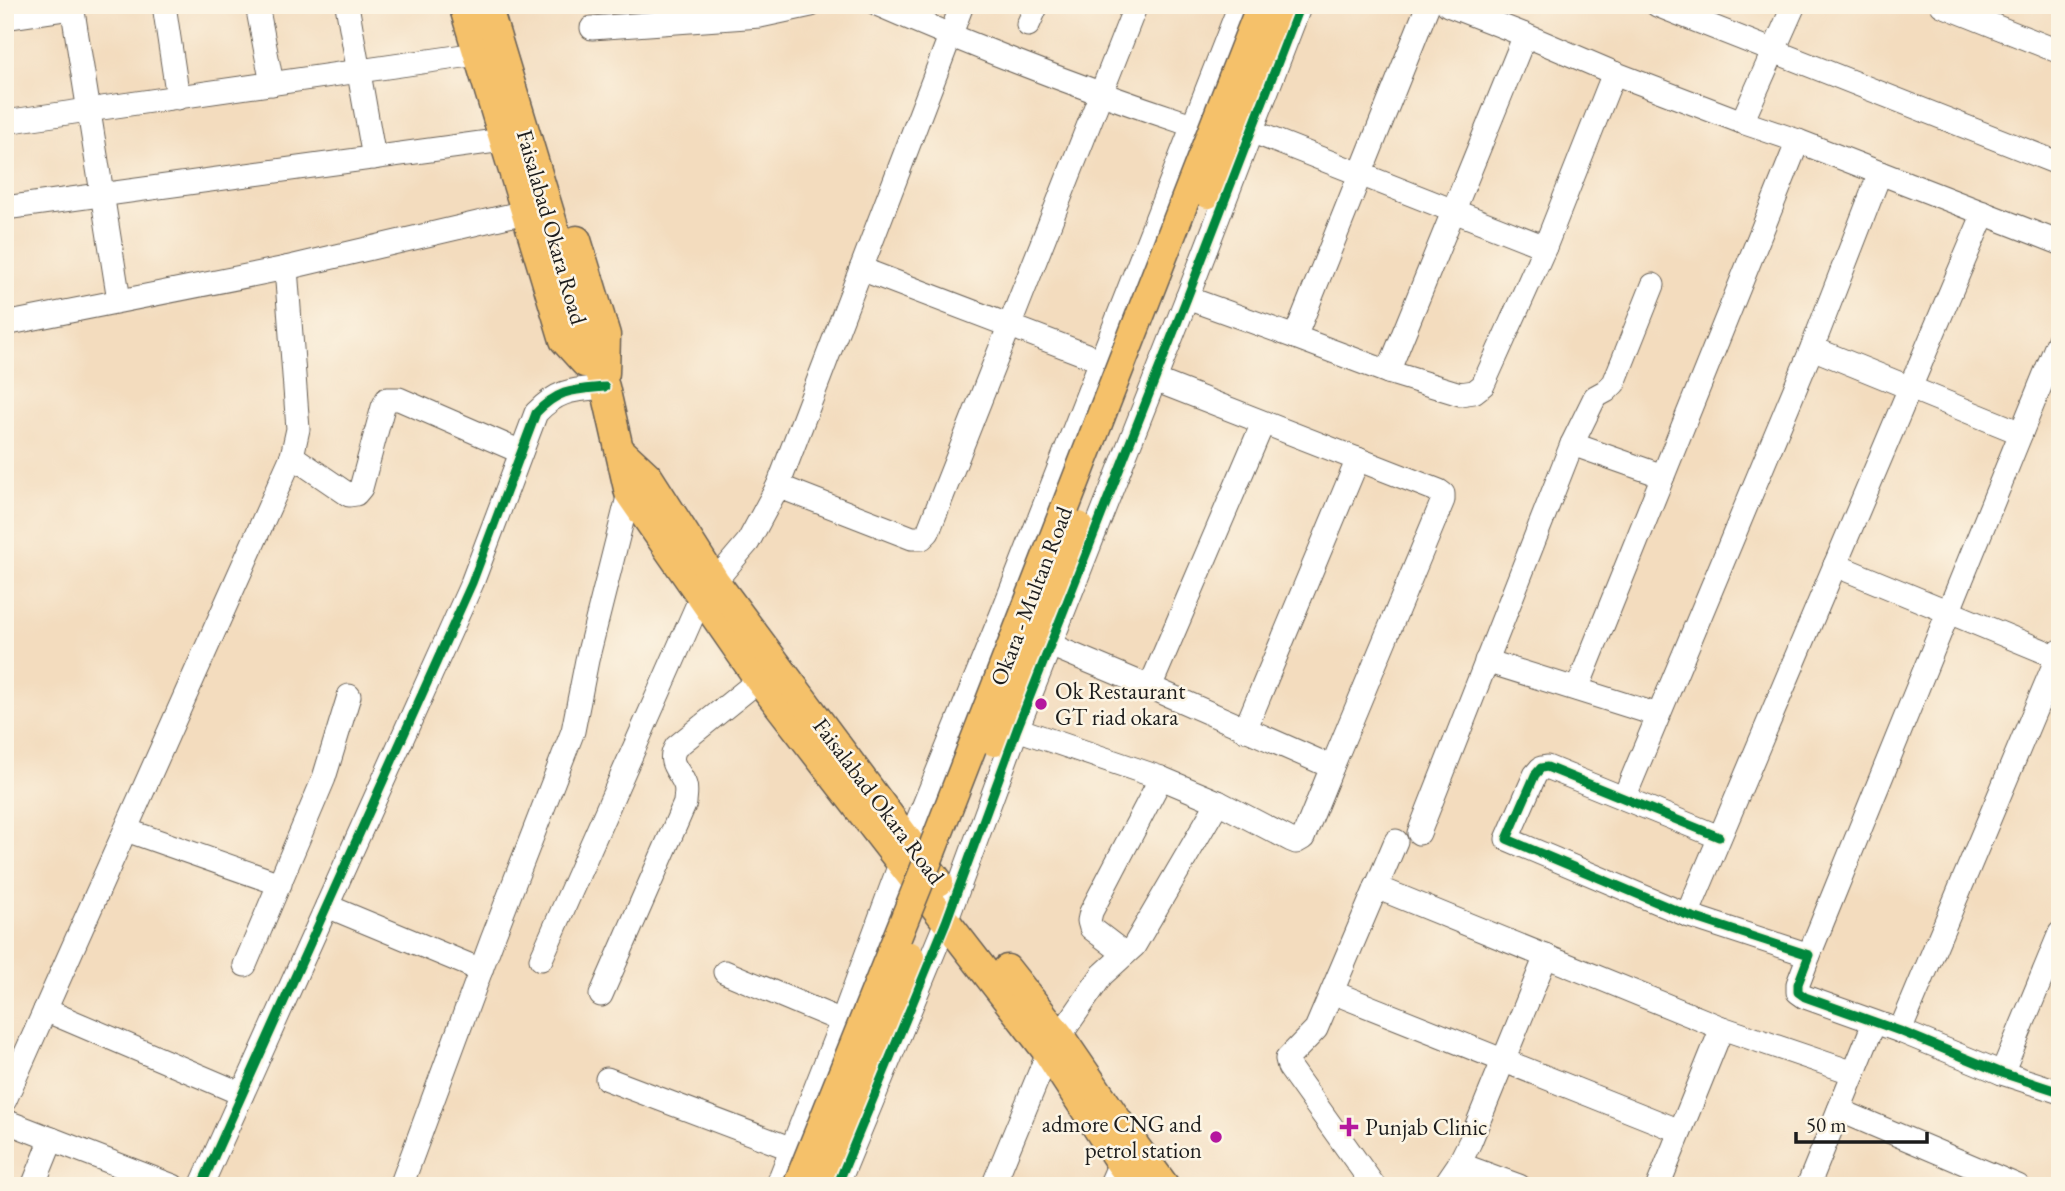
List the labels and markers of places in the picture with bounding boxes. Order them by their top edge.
place label: Ok Restaurant GT riad okara [1055,676,1186,732]
marker: Ok Restaurant GT riad okara [1033,696,1049,712]
place label: admore CNG and petrol station [1042,1109,1202,1165]
place label: Punjab Clinic [1365,1112,1487,1142]
marker: Punjab Clinic [1339,1117,1359,1137]
marker: admore CNG and petrol station [1208,1129,1224,1145]

